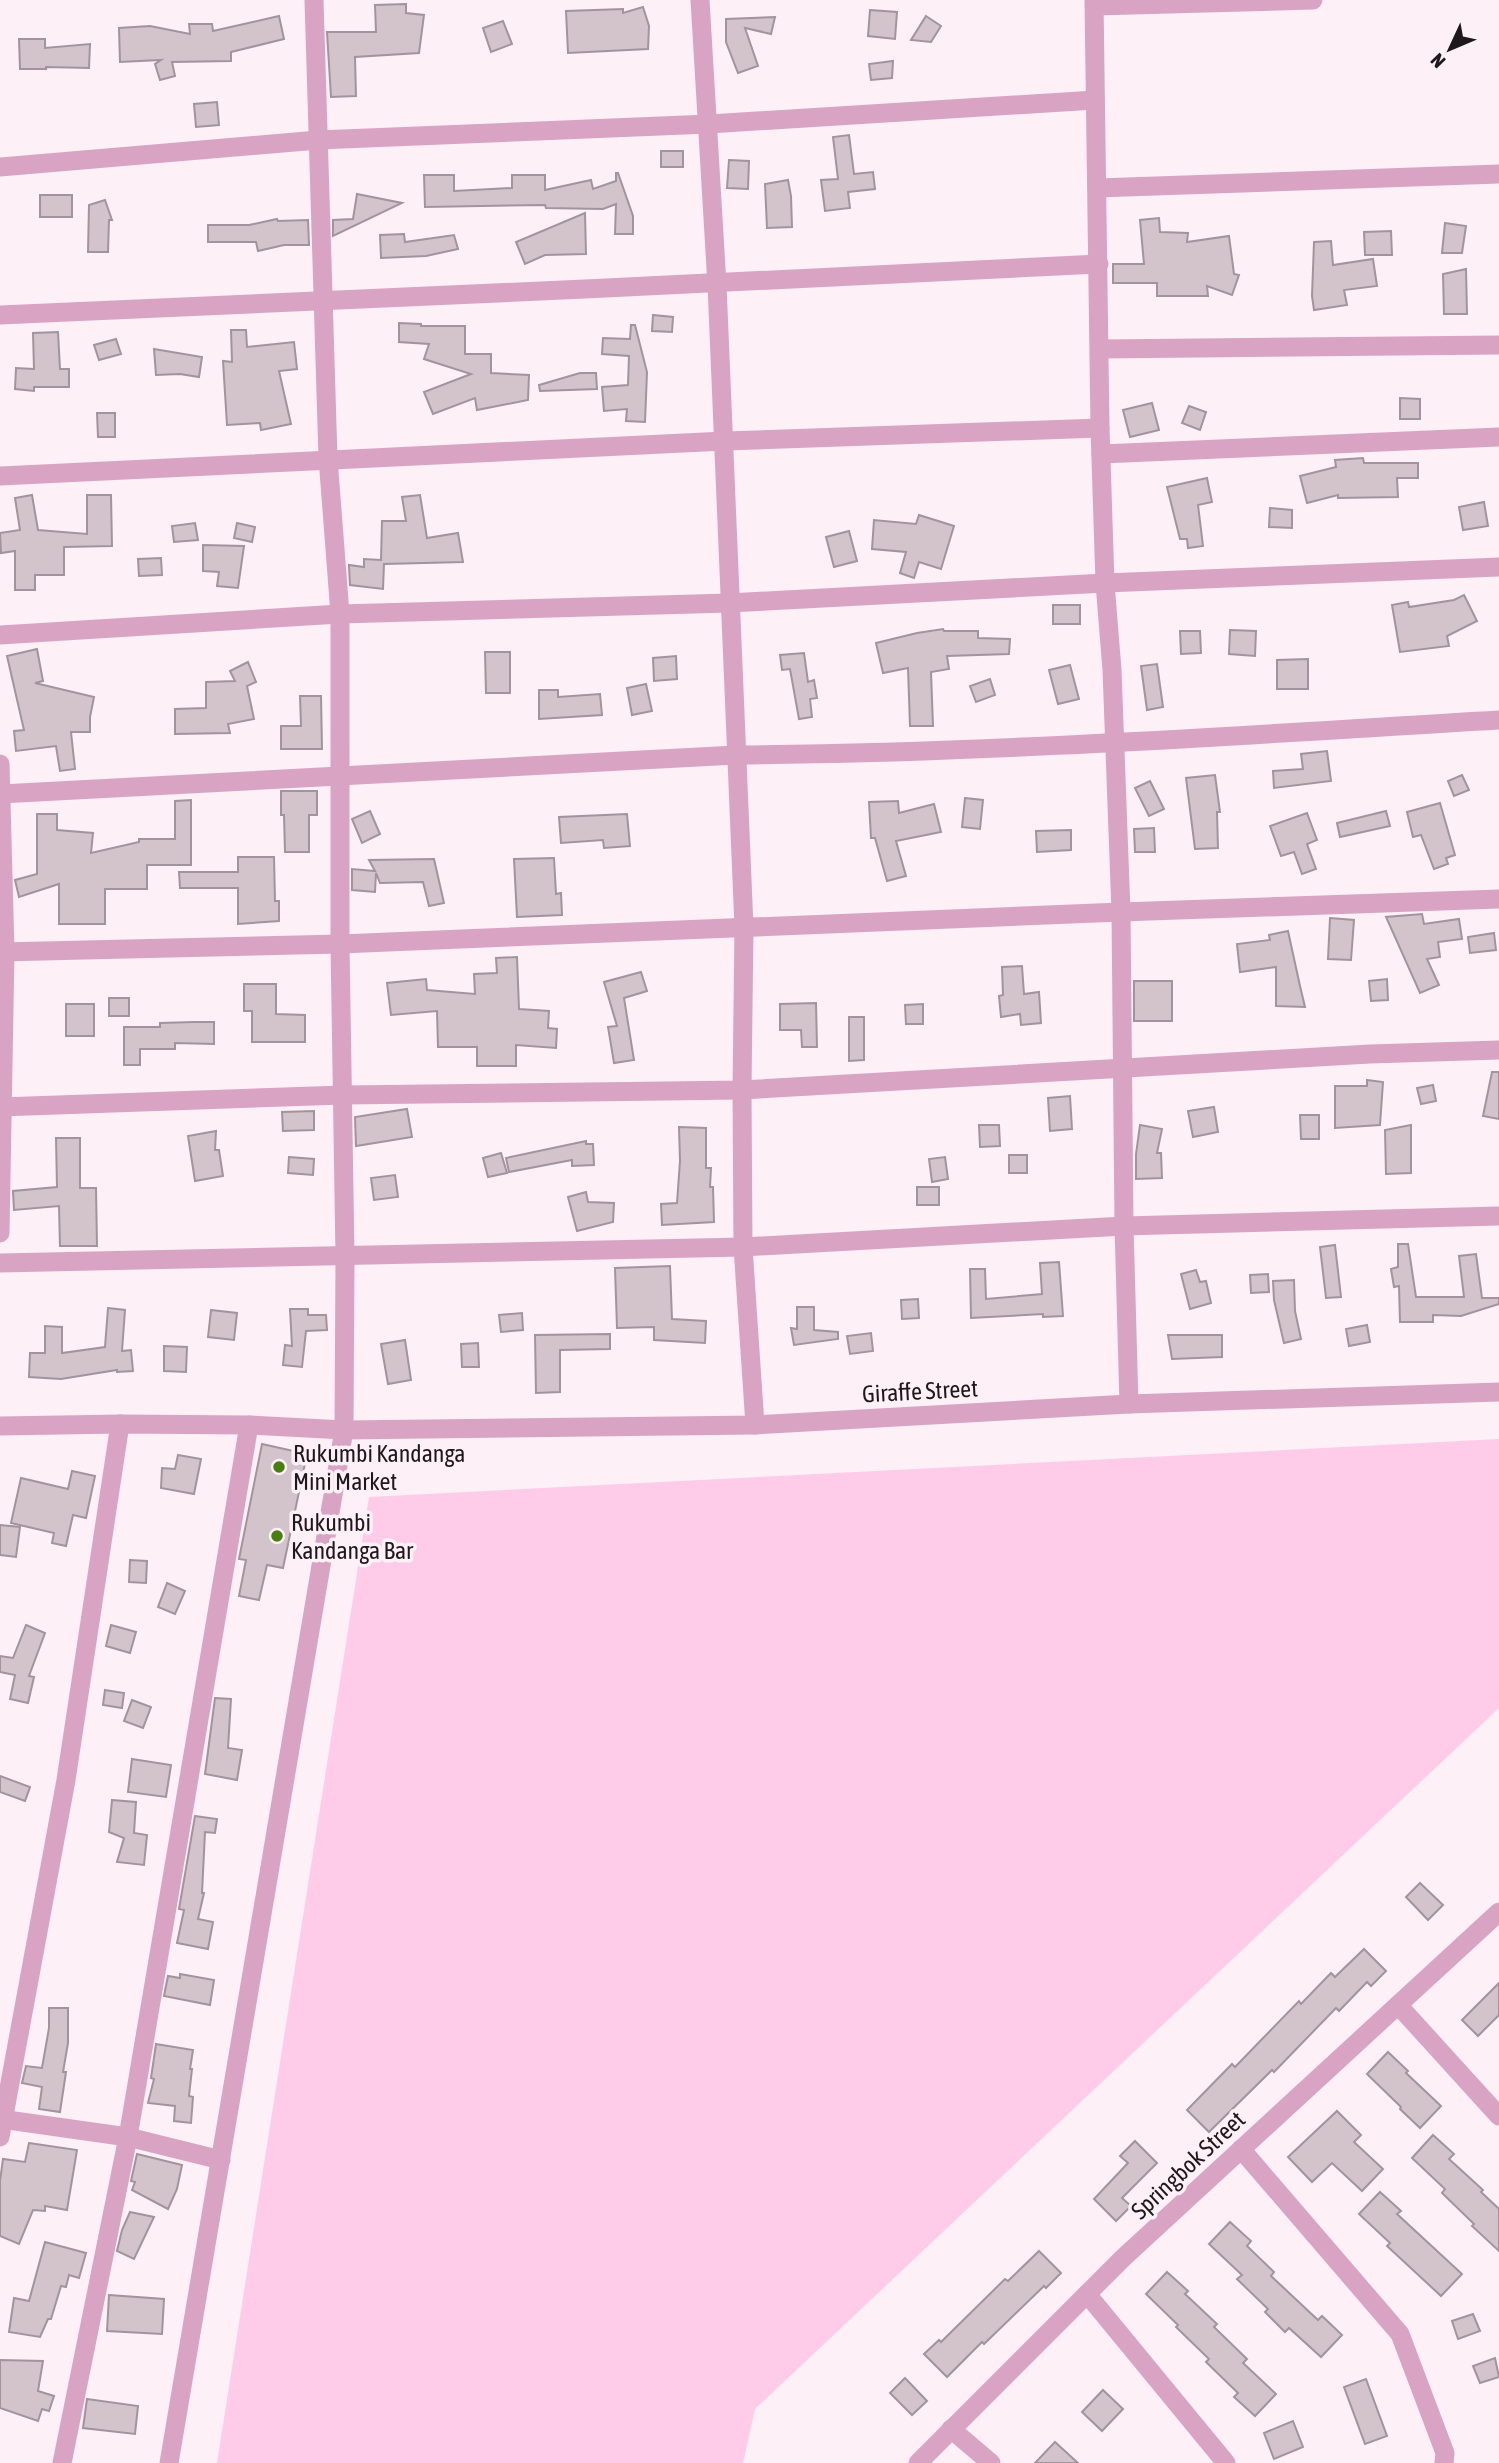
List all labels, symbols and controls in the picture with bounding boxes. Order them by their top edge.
north arrow [1415,14,1485,84]
text: N [1426,49,1450,72]
street label: Giraffe Street [861,1374,979,1408]
place label: Rukumbi Kandanga Mini Market [293,1440,465,1495]
marker: Rukumbi Kandanga Mini Market [271,1459,287,1475]
place label: Rukumbi Kandanga Bar [291,1509,414,1564]
marker: Rukumbi Kandanga Bar [269,1528,285,1544]
street label: Springbok Street [1126,2106,1250,2224]

